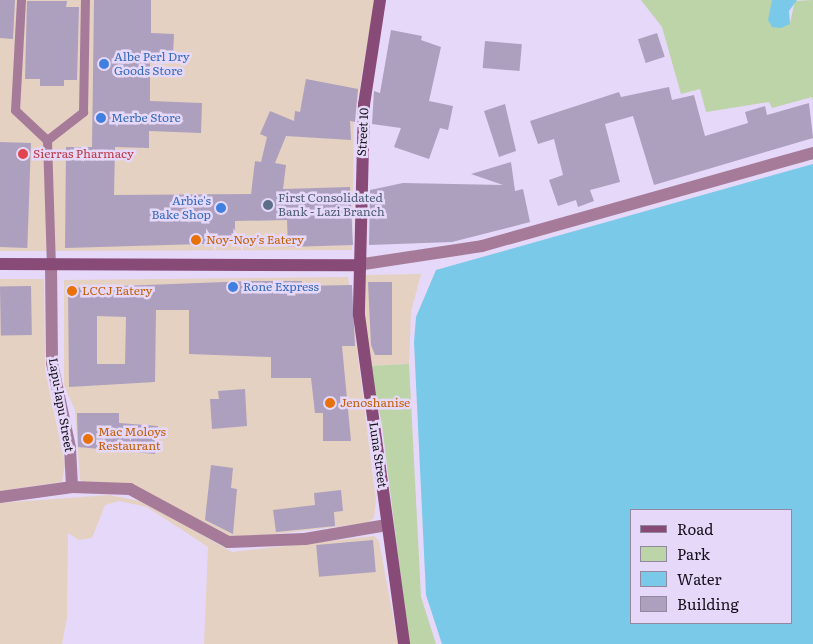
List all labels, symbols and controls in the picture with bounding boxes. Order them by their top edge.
place label: Albe Perl Dry Goods Store [114,50,190,78]
marker: Albe Perl Dry Goods Store [98,58,110,70]
street label: Street 10 [355,107,371,157]
place label: Merbe Store [111,111,181,125]
marker: Merbe Store [95,112,107,124]
place label: Sierras Pharmacy [33,147,134,161]
marker: Sierras Pharmacy [17,148,29,160]
place label: First Consolidated Bank - Lazi Branch [278,191,385,219]
place label: Arbie's Bake Shop [151,194,211,222]
marker: First Consolidated Bank - Lazi Branch [262,199,274,211]
marker: Arbie's Bake Shop [215,202,227,214]
place label: Noy-Noy's Eatery [206,233,304,247]
marker: Noy-Noy's Eatery [190,234,202,246]
place label: Rone Express [243,280,319,294]
marker: Rone Express [227,281,239,293]
place label: LCCJ Eatery [82,284,152,298]
marker: LCCJ Eatery [66,285,78,297]
street label: Lapu-lapu Street [46,357,76,453]
place label: Jenoshanise [340,396,410,410]
marker: Jenoshanise [324,397,336,409]
street label: Luna Street [366,421,390,489]
place label: Mac Moloys Restaurant [98,425,166,453]
marker: Mac Moloys Restaurant [82,433,94,445]
legend [630,509,793,624]
text: Road [677,517,713,540]
text: Park [677,542,710,565]
text: Water [677,567,722,590]
text: Building [677,592,739,615]

